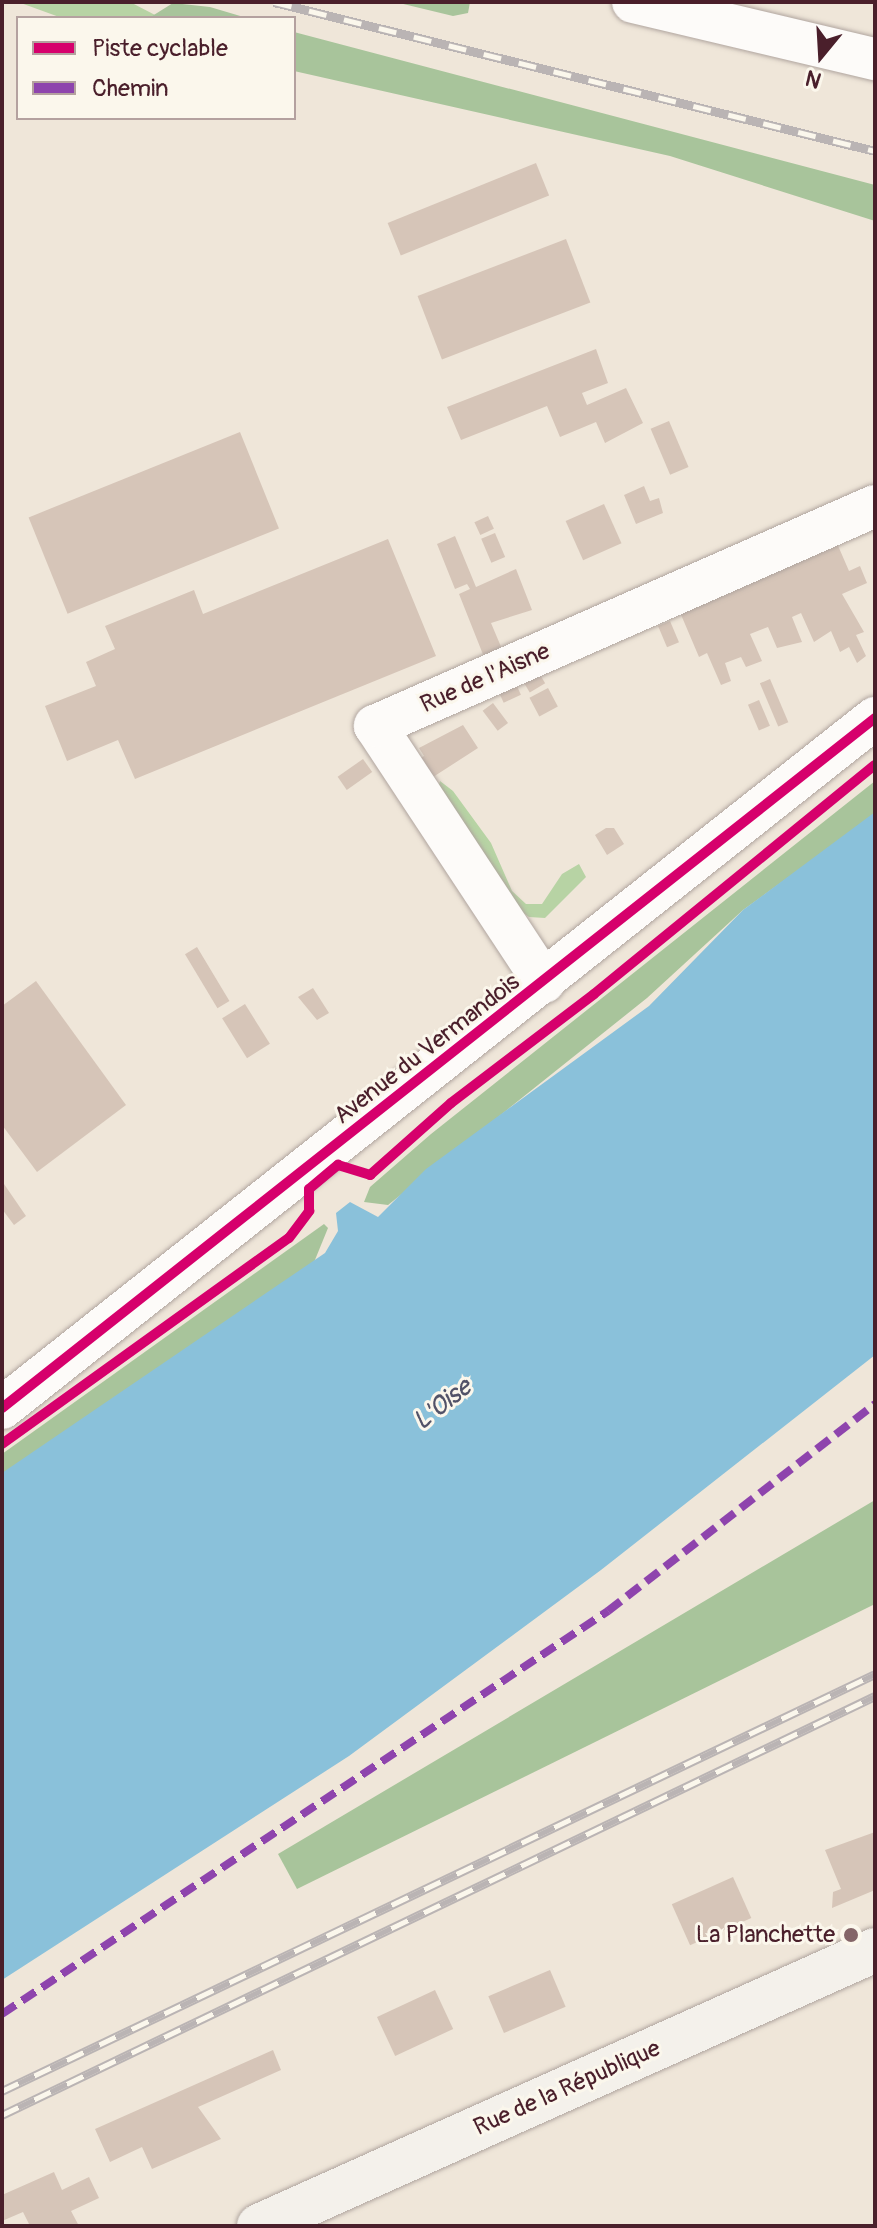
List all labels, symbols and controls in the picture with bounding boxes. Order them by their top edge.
legend [16,16,296,120]
north arrow [781,16,861,96]
text: Piste cyclable [92,34,228,63]
text: N [802,63,825,94]
text: Chemin [92,74,169,103]
street label: Rue de l'Aisne [416,637,554,719]
street label: Avenue du Vermandois [329,968,525,1130]
water label: L'Oise [408,1373,478,1437]
place label: La Planchette [696,1921,835,1949]
marker: La Planchette [842,1926,860,1944]
street label: Rue de la République [469,2034,665,2142]

